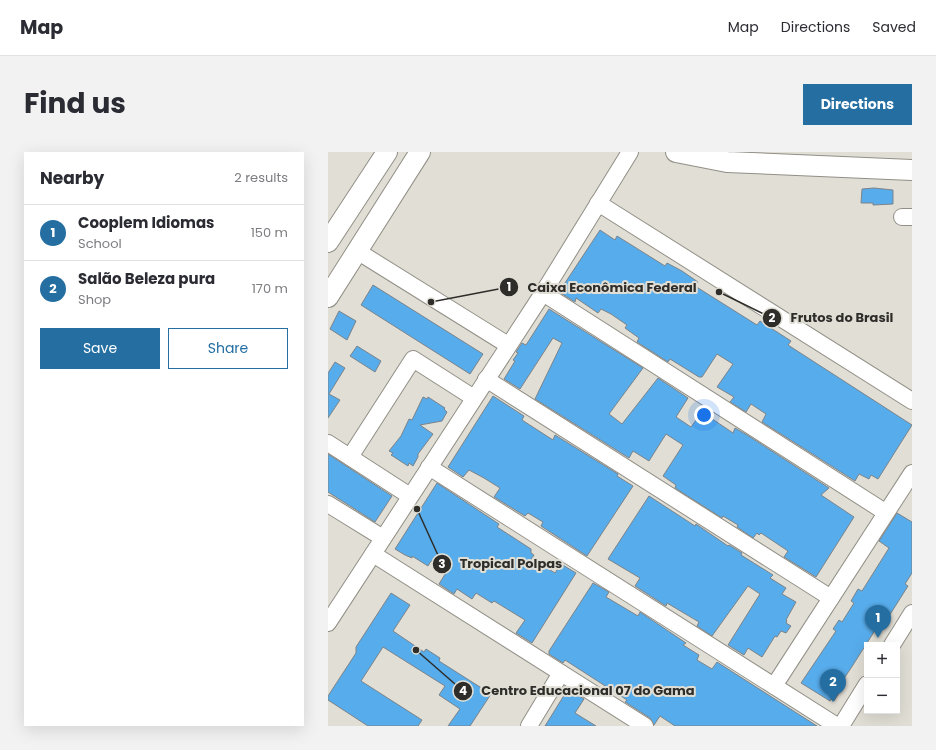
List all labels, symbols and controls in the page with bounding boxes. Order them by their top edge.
text: Map [20,14,63,41]
text: Map [728,17,759,37]
text: Directions [781,17,850,37]
text: Saved [872,17,916,37]
text: Find us [24,84,126,123]
button: Directions [803,84,912,125]
text: Nearby [40,166,104,190]
text: 2 results [234,168,288,187]
text: Cooplem Idiomas [78,212,215,233]
text: 1 [51,223,55,242]
text: 150 m [251,223,288,242]
text: School [78,234,122,253]
text: Salão Beleza pura [78,268,215,289]
callout: Caixa Econômica Federal [499,275,704,300]
text: 1 [507,278,511,295]
text: Caixa Econômica Federal [527,278,697,297]
text: 2 [49,279,57,298]
text: 170 m [252,279,288,298]
text: Shop [78,290,111,309]
callout: Frutos do Brasil [762,305,901,330]
text: Frutos do Brasil [791,308,894,327]
text: 2 [769,309,776,326]
button: Save [40,328,160,369]
button: Share [168,328,288,369]
your location [694,405,714,425]
callout: Tropical Polpas [432,551,571,576]
text: Tropical Polpas [460,554,562,573]
text: 3 [438,555,446,572]
pin: 1 [865,605,891,638]
map controls [864,642,900,714]
button: + [864,642,900,678]
pin: 2 [820,669,846,702]
callout: Centro Educacional 07 do Gama [453,678,703,703]
button: − [864,678,900,714]
text: Centro Educacional 07 do Gama [481,681,695,700]
text: 4 [459,682,467,699]

